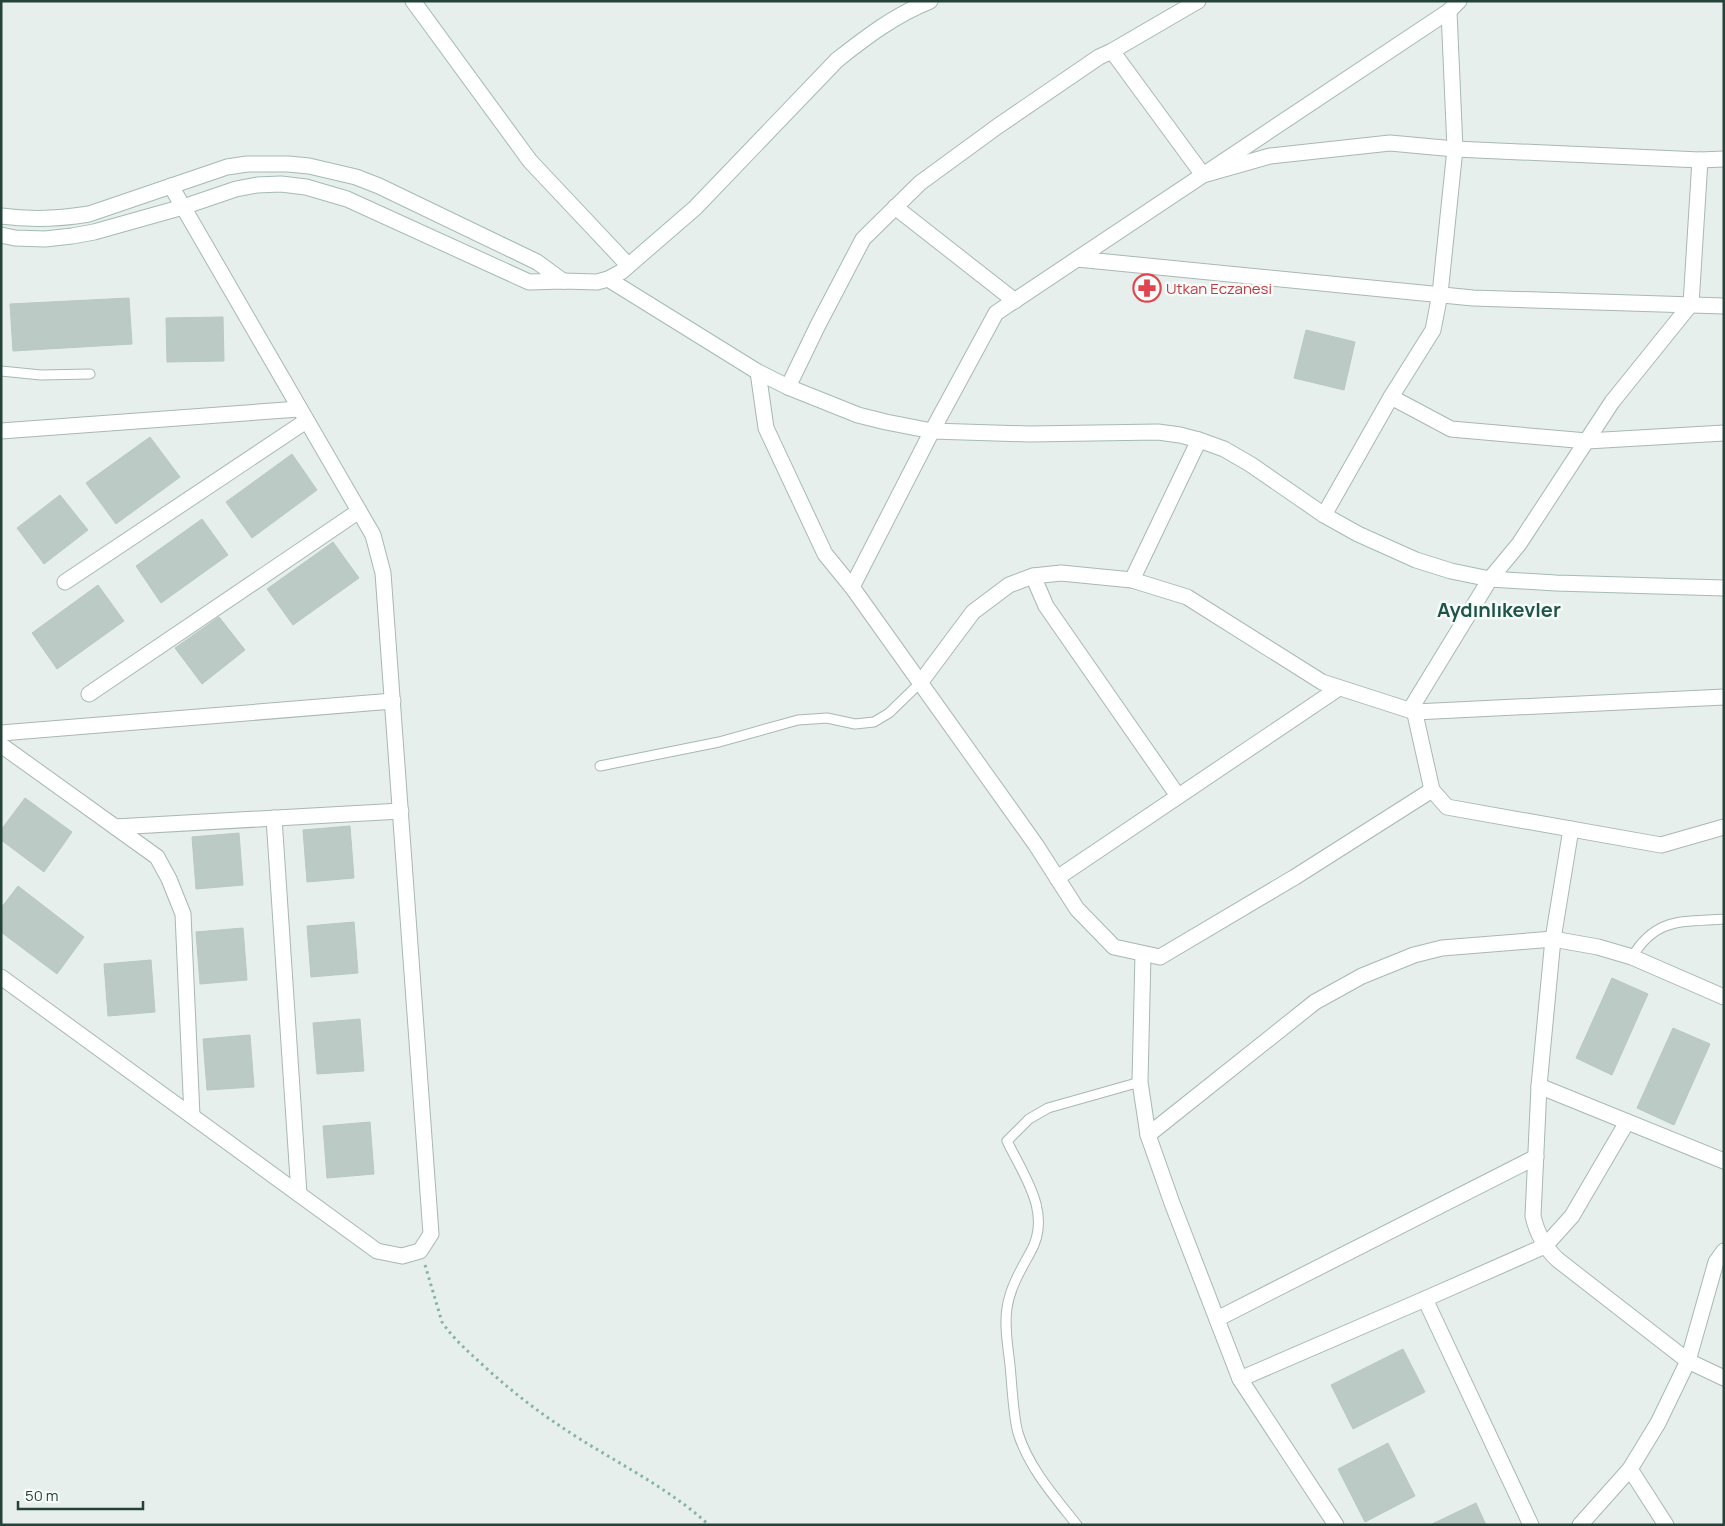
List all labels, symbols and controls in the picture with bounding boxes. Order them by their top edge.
pharmacy icon: Utkan Eczanesi [1132,273,1162,303]
place label: Utkan Eczanesi [1166,278,1272,299]
district label: Aydınlıkevler [1437,596,1561,623]
scale bar [18,1478,142,1510]
text: 50 m [25,1485,59,1506]

